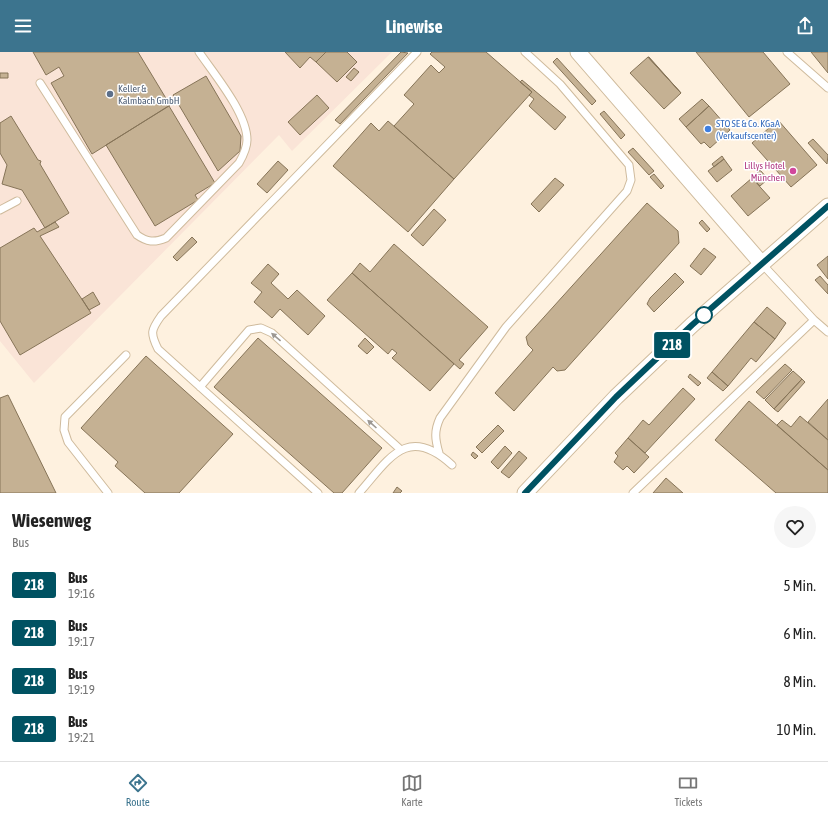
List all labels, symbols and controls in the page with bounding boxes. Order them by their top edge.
icon: menu [12,15,34,37]
icon: share [794,15,816,37]
text: Linewise [385,16,443,37]
place label: Keller & Kalmbach GmbH [118,83,180,106]
marker: Keller & Kalmbach GmbH [105,89,115,99]
place label: STO SE & Co. KGaA (Verkaufscenter) [716,118,780,141]
marker: STO SE & Co. KGaA (Verkaufscenter) [703,124,713,134]
place label: Lillys Hotel München [744,160,785,183]
marker: Lillys Hotel München [788,166,798,176]
unlabelled marker [695,306,713,324]
one-way arrow [271,332,281,341]
line badge: 218 [649,332,695,358]
text: 218 [662,337,682,353]
one-way arrow [367,419,378,428]
button: heart [774,506,816,548]
text: Wiesenweg [12,509,91,531]
text: Bus [12,535,29,550]
text: Bus [68,569,88,586]
text: 218 [24,577,44,593]
text: 5 Min. [783,577,816,594]
text: 19:16 [68,586,95,601]
text: Bus [68,617,88,634]
text: 218 [24,625,44,641]
text: 6 Min. [783,625,816,642]
text: 19:17 [68,634,95,649]
text: Bus [68,665,88,682]
text: 218 [24,673,44,689]
text: 8 Min. [783,673,816,690]
text: 19:19 [68,682,95,697]
text: Bus [68,713,88,730]
text: 218 [24,721,44,737]
text: 10 Min. [776,721,816,738]
text: 19:21 [68,730,95,745]
tab: Route [126,772,150,808]
tab: Karte [401,772,423,808]
tab: Tickets [674,772,702,808]

